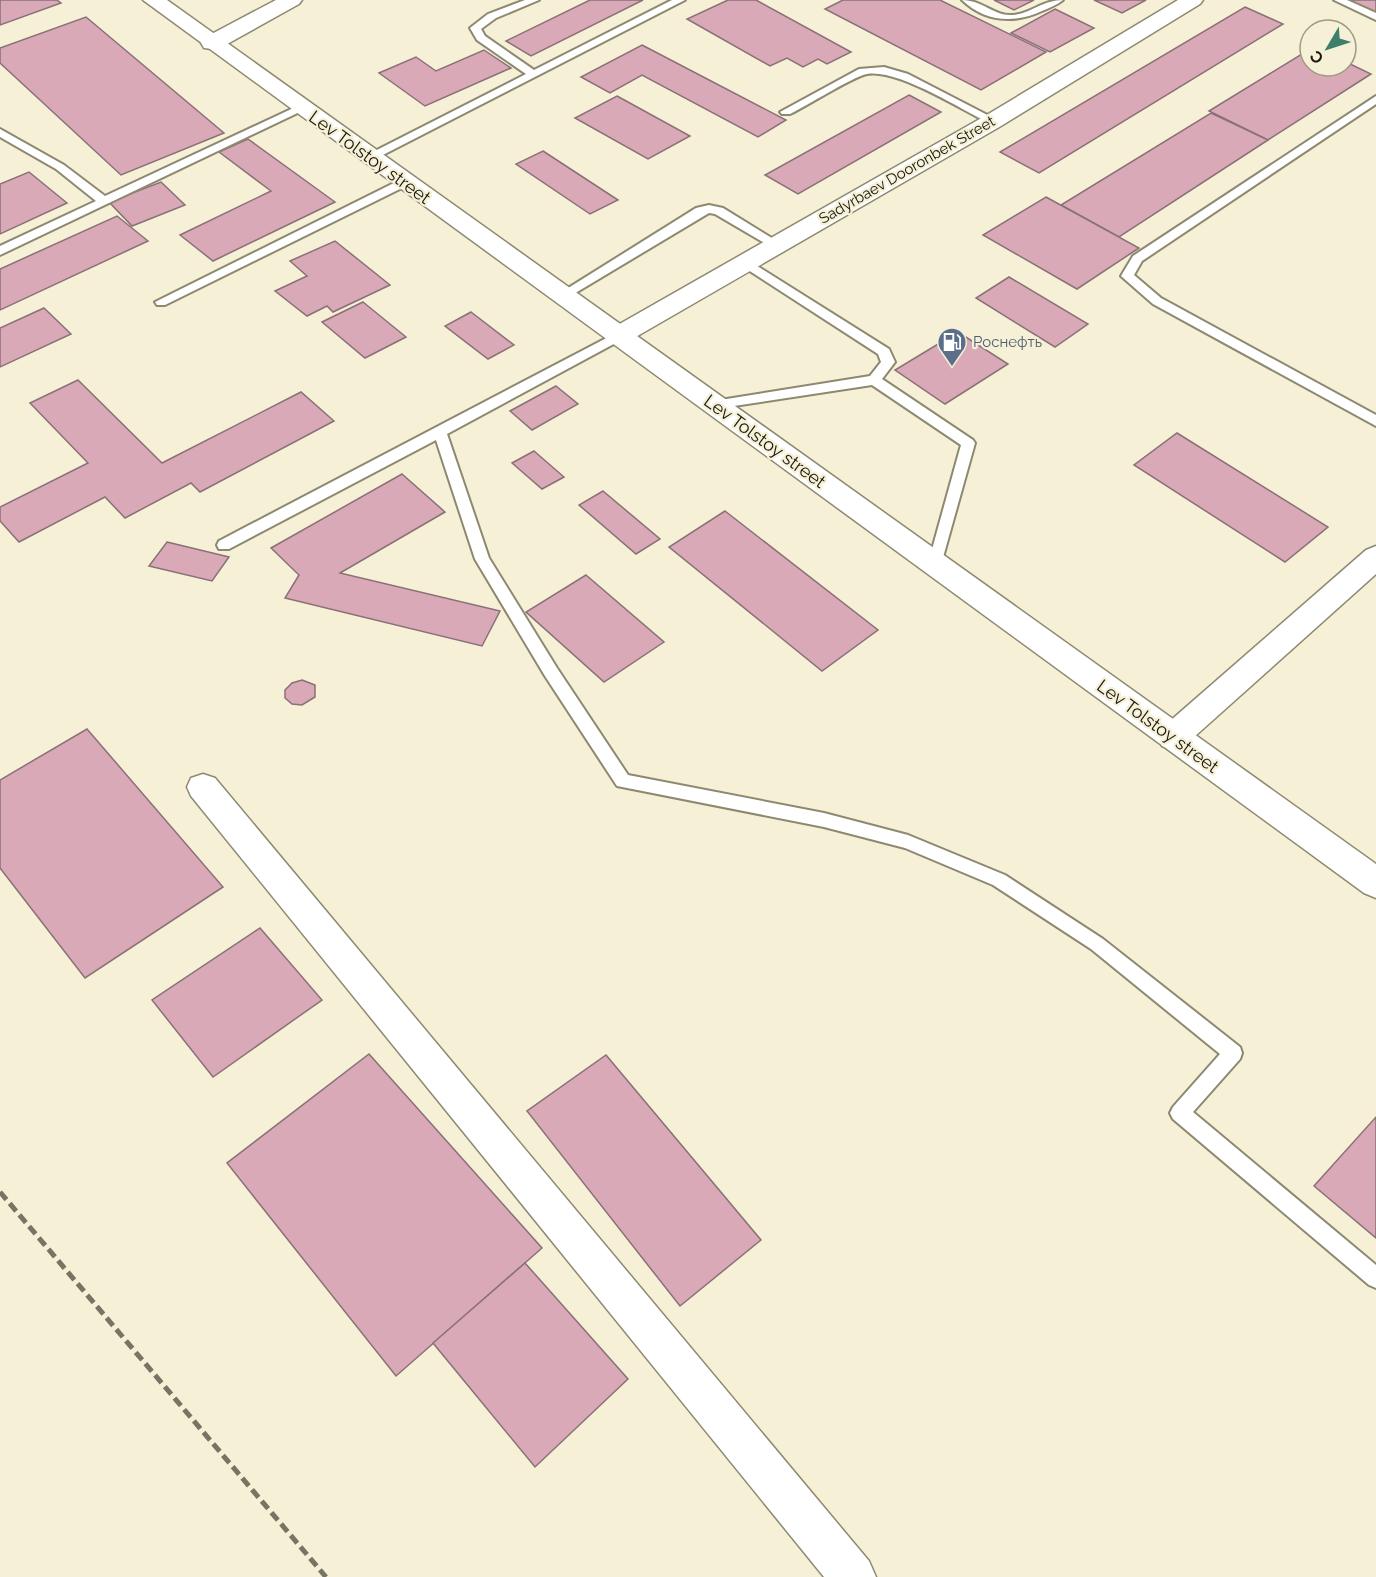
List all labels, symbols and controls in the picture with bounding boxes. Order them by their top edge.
north arrow [1298,18,1358,78]
text: С [1306,47,1328,67]
street label: Lev Tolstoy street [305,106,435,208]
street label: Sadyrbaev Dooronbek Street [816,112,998,228]
fuel station icon: Роснефть [936,326,968,368]
place label: Роснефть [973,333,1042,351]
street label: Lev Tolstoy street [700,390,830,492]
street label: Lev Tolstoy street [1093,675,1223,777]

